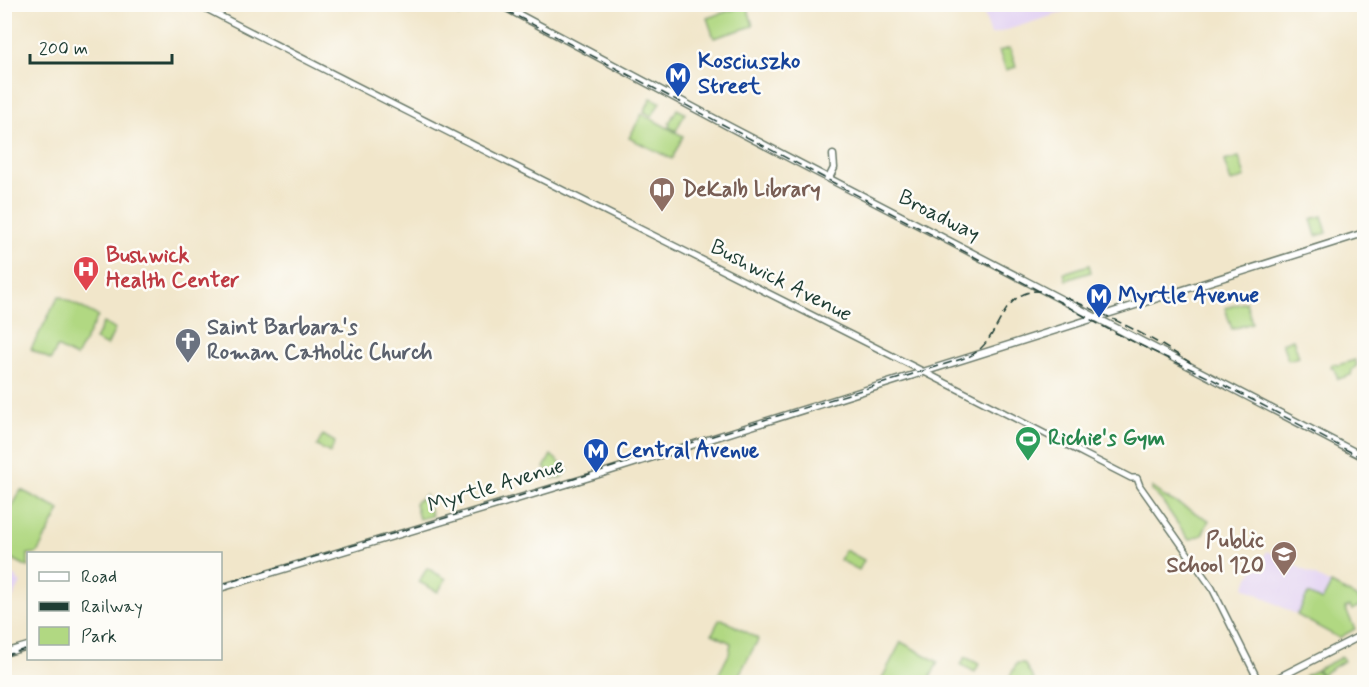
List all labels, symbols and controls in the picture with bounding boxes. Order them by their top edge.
scale bar [30,27,172,65]
text: 200 m [39,37,88,61]
place label: Kosciuszko Street [698,48,800,101]
metro station icon: Kosciuszko Street [663,60,693,98]
library icon: DeKalb Library [647,175,677,213]
place label: DeKalb Library [682,176,821,204]
street label: Broadway [893,184,985,248]
street label: Bushwick Avenue [705,233,857,329]
place label: Bushwick Health Center [106,242,240,295]
hospital icon: Bushwick Health Center [71,254,101,292]
metro station icon: Myrtle Avenue [1084,281,1114,319]
place label: Myrtle Avenue [1118,282,1259,310]
place label: Saint Barbara's Roman Catholic Church [207,314,433,367]
church icon: Saint Barbara's Roman Catholic Church [173,326,203,364]
sports icon: Richie's Gym [1013,424,1043,462]
place label: Richie's Gym [1048,425,1165,453]
metro station icon: Central Avenue [581,436,611,474]
place label: Central Avenue [616,437,760,465]
street label: Myrtle Avenue [424,452,568,520]
place label: Public School 120 [1166,527,1264,580]
school or university icon: Public School 120 [1269,539,1299,577]
legend [27,552,222,660]
text: Road [81,565,117,589]
text: Railway [81,595,143,619]
text: Park [81,625,117,649]

